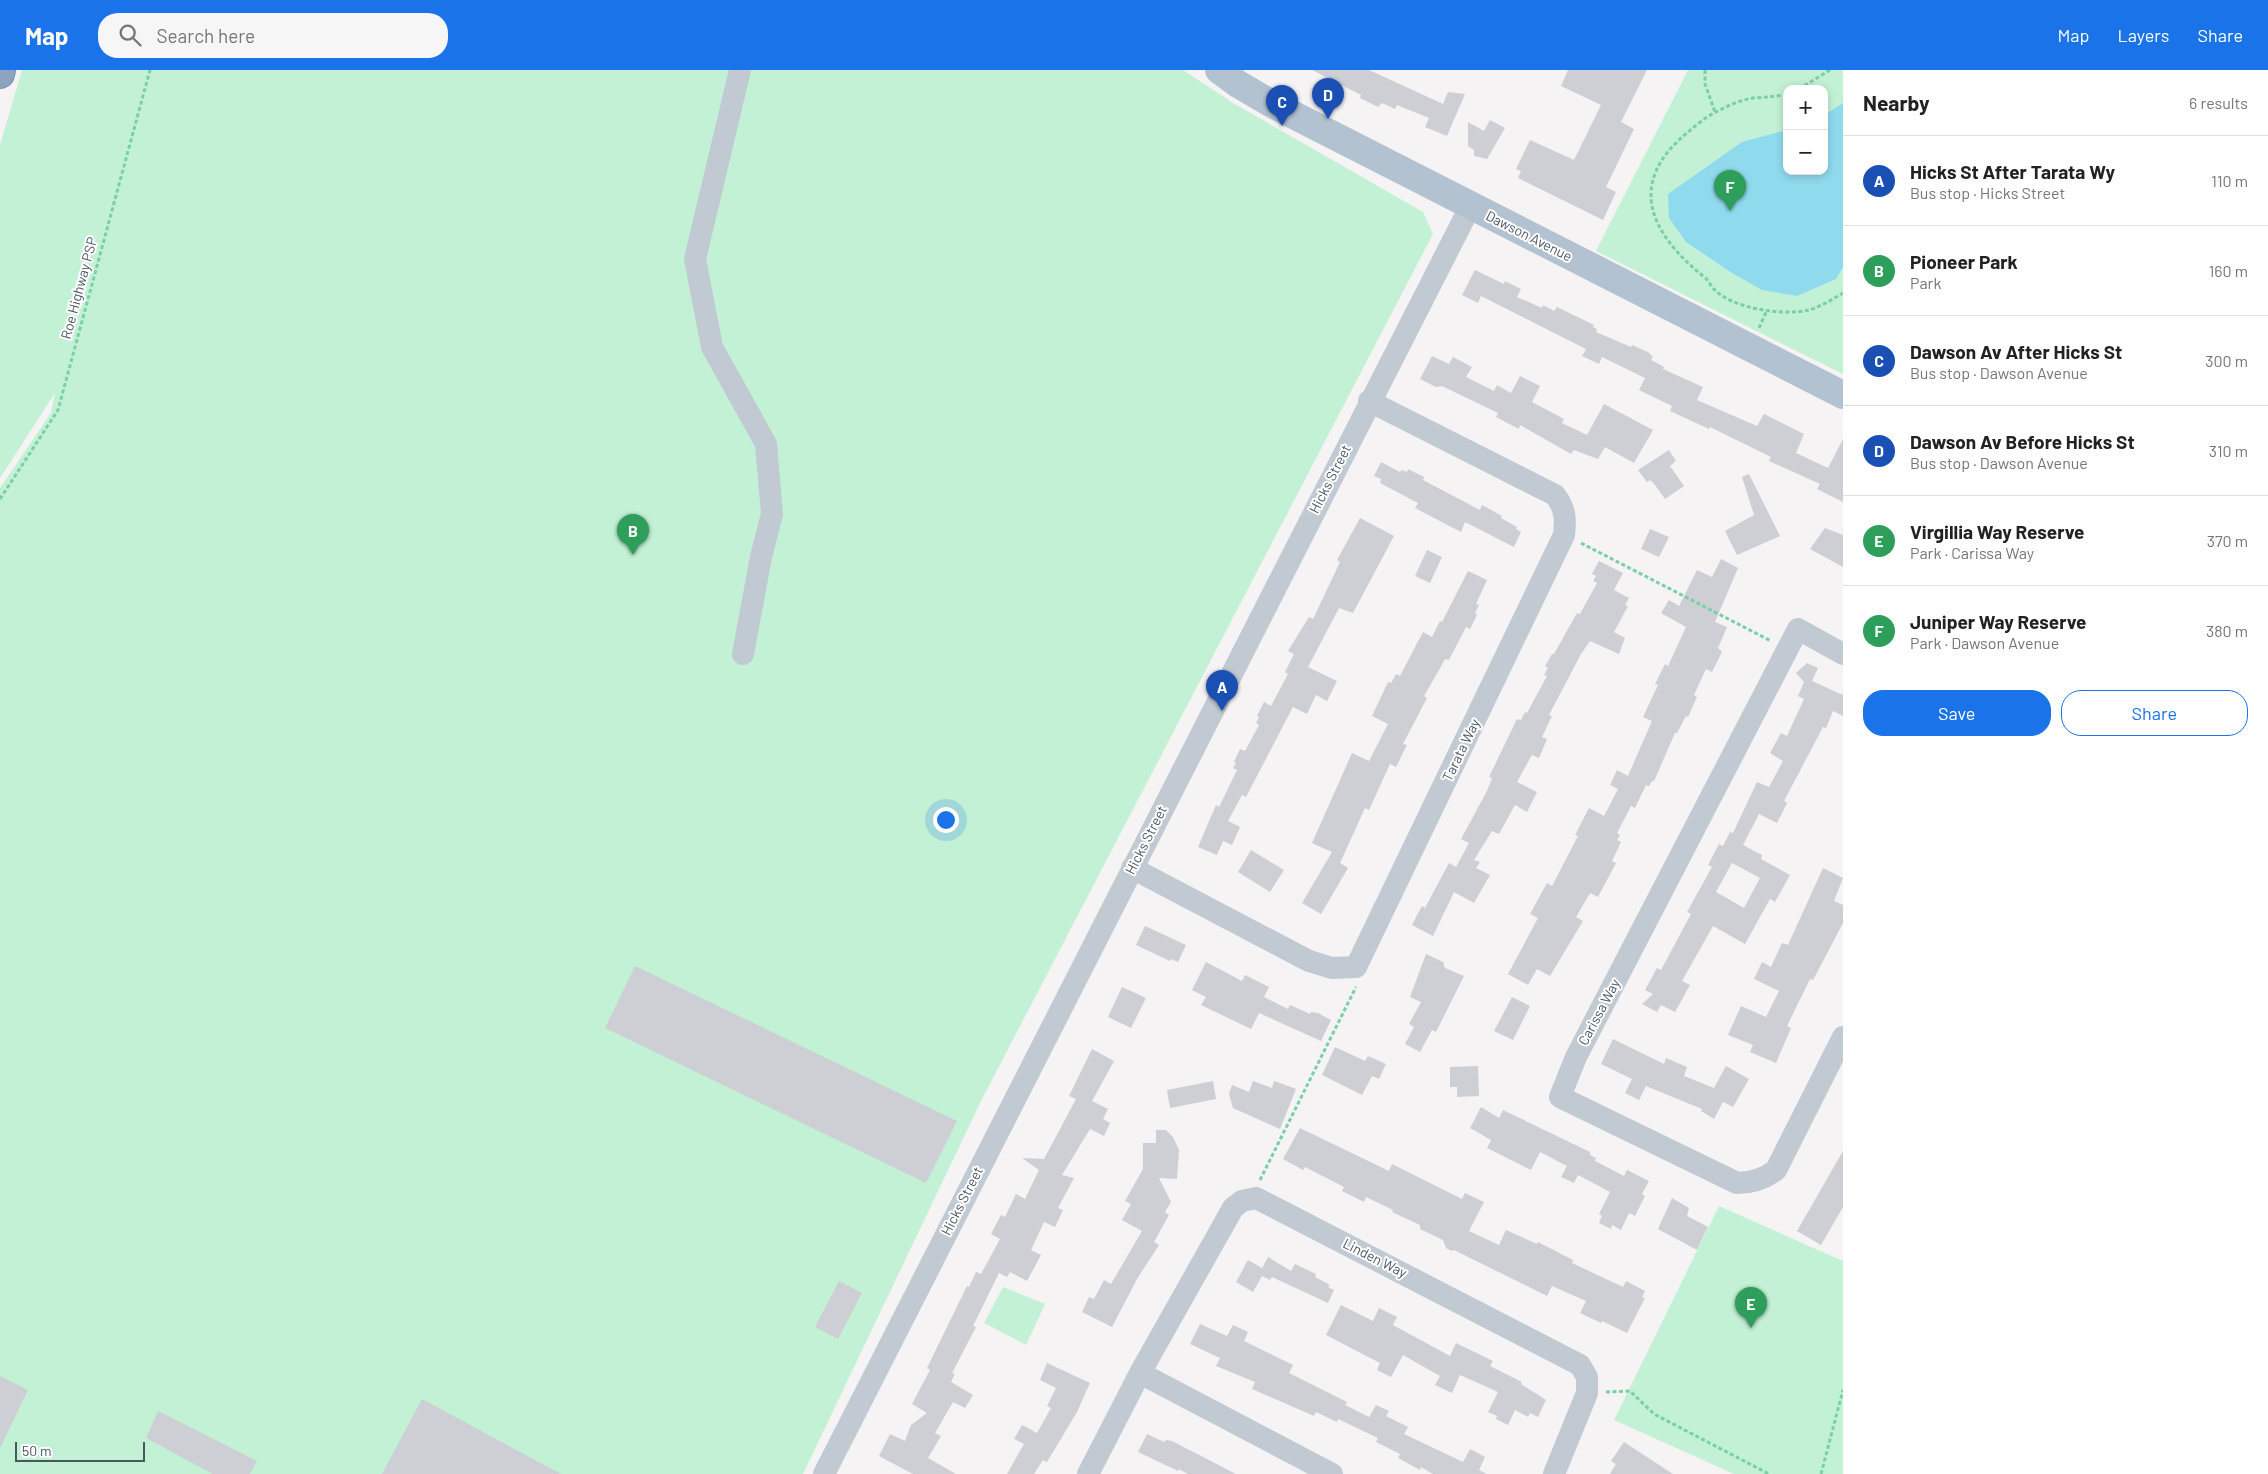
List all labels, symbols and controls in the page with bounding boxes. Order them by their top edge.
search box [98,13,448,58]
text: Map [25,21,68,50]
icon: search [116,21,144,49]
text: Search here [156,24,255,47]
text: Map [2057,24,2089,46]
text: Layers [2117,24,2170,46]
text: Share [2198,24,2243,46]
pin: D [1312,78,1344,119]
pin: C [1266,85,1298,126]
map controls [1783,85,1828,175]
button: + [1783,85,1828,130]
text: Nearby [1863,90,1929,115]
text: 6 results [2189,93,2248,112]
button: − [1783,130,1828,175]
text: Hicks St After Tarata Wy [1910,160,2115,183]
pin: F [1714,170,1746,211]
text: A [1874,171,1884,190]
text: 110 m [2211,171,2248,190]
text: Bus stop · Hicks Street [1910,183,2065,202]
street label: Dawson Avenue [1483,207,1575,265]
street label: Roe Highway PSP [57,235,100,341]
text: Pioneer Park [1910,250,2018,273]
text: B [1874,261,1884,280]
text: 160 m [2209,261,2248,280]
text: Park [1910,273,1941,292]
text: Dawson Av After Hicks St [1910,340,2122,363]
text: C [1874,351,1884,370]
text: 300 m [2205,351,2248,370]
text: Bus stop · Dawson Avenue [1910,363,2088,382]
text: Dawson Av Before Hicks St [1910,430,2135,453]
text: D [1874,441,1884,460]
text: 310 m [2209,441,2248,460]
street label: Hicks Street [1305,442,1354,516]
text: Bus stop · Dawson Avenue [1910,453,2088,472]
pin: B [617,514,649,555]
text: Virgillia Way Reserve [1910,520,2084,543]
text: E [1874,531,1884,550]
text: 370 m [2207,531,2248,550]
text: Park · Carissa Way [1910,543,2034,562]
text: Juniper Way Reserve [1910,610,2086,633]
text: F [1875,621,1883,640]
text: 380 m [2206,621,2248,640]
text: Park · Dawson Avenue [1910,633,2059,652]
pin: A [1206,670,1238,711]
button: Save [1863,690,2051,736]
button: Share [2061,690,2248,736]
street label: Tarata Way [1438,715,1483,784]
street label: Hicks Street [1121,803,1170,877]
your location [933,807,959,833]
street label: Carissa Way [1574,975,1623,1048]
street label: Hicks Street [937,1164,986,1238]
street label: Linden Way [1340,1234,1411,1281]
pin: E [1735,1287,1767,1328]
scale bar [15,1439,145,1462]
text: 50 m [22,1442,51,1459]

